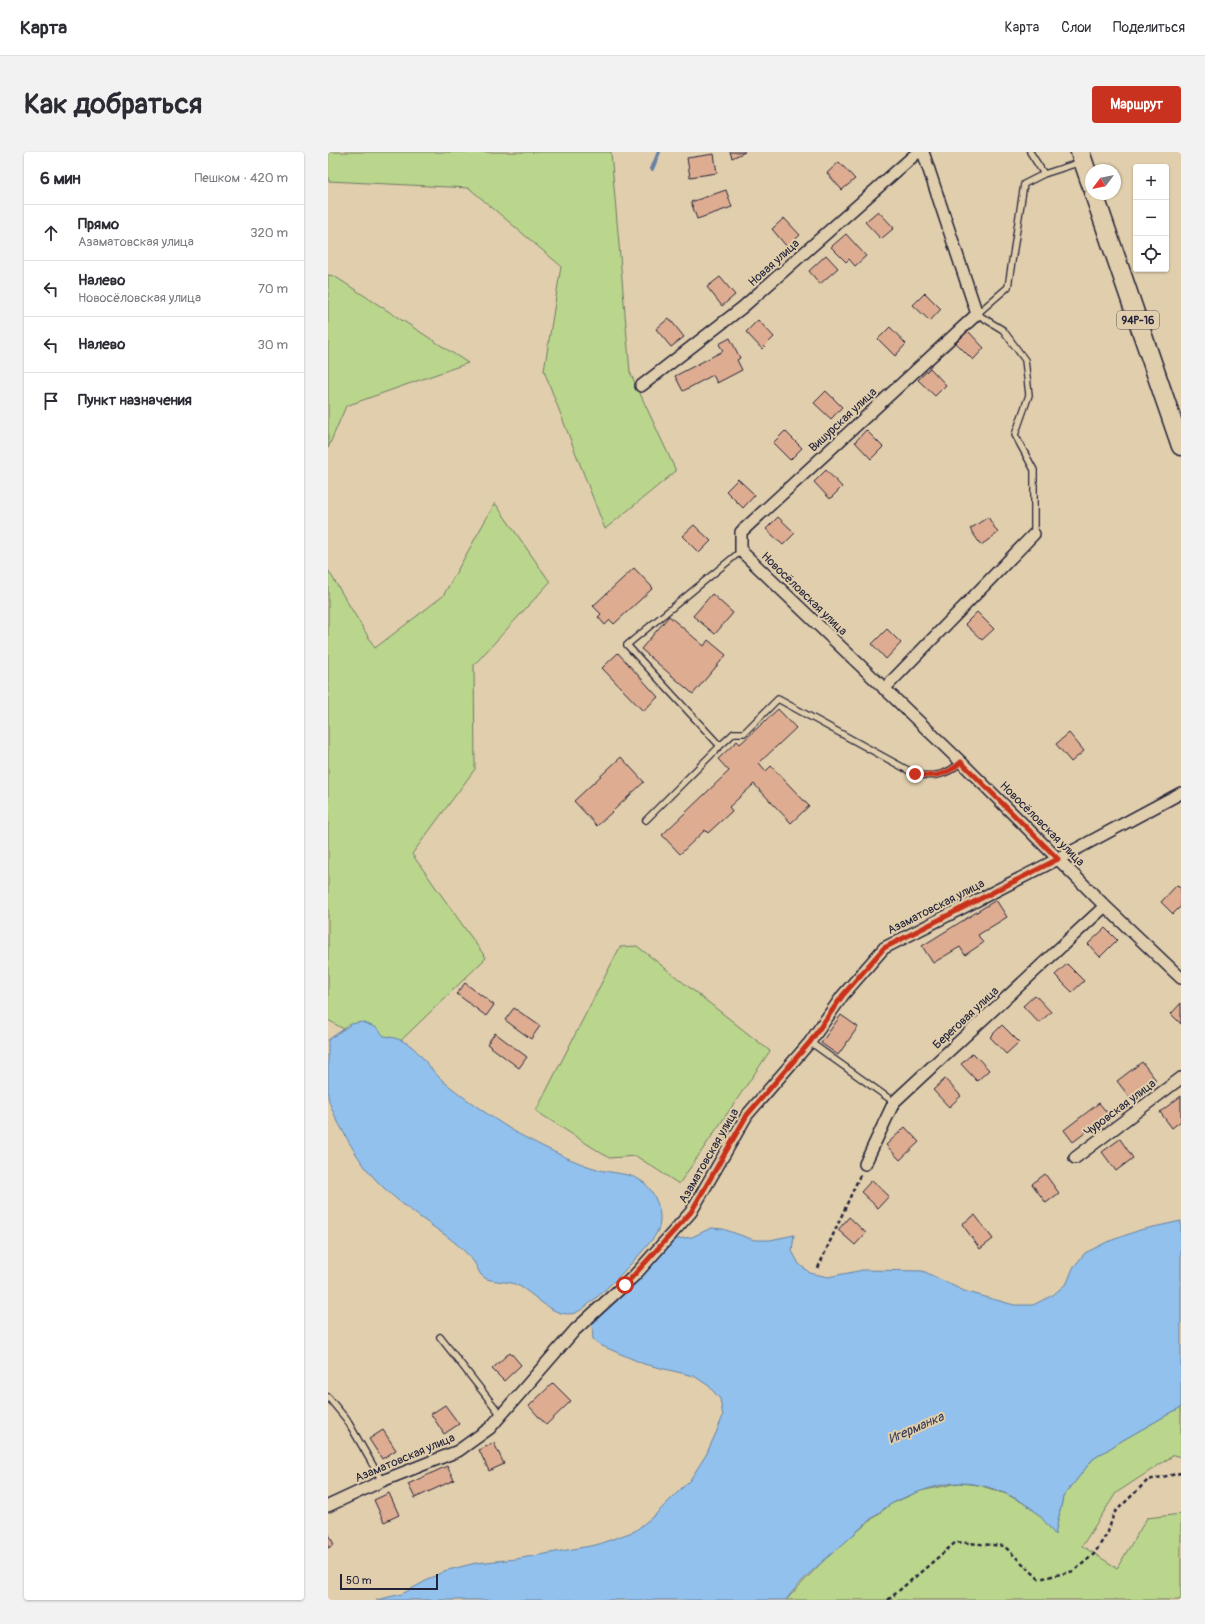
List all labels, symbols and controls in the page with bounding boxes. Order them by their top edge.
text: Карта [20,16,67,40]
text: Карта [1005,19,1039,36]
text: Слои [1061,19,1091,36]
text: Поделиться [1113,19,1185,36]
button: Маршрут [1092,86,1181,123]
text: Как добраться [24,87,202,122]
north arrow [1085,164,1121,200]
map controls [1133,164,1169,272]
button: + [1133,164,1169,200]
text: 6 мин [40,168,81,189]
text: Пешком · 420 m [194,170,288,186]
button: − [1133,200,1169,236]
text: Прямо [78,215,119,234]
icon: ahead [40,222,62,244]
text: 320 m [250,225,288,241]
text: Азаматовская улица [78,234,194,250]
street label: Новая улица [745,236,803,290]
button: locate [1133,236,1169,272]
text: Налево [78,271,125,290]
icon: left [40,278,62,300]
text: 70 m [258,281,288,297]
text: Новосёловская улица [78,290,201,306]
road number: 94Р-16 [1117,311,1159,329]
icon: left [40,334,62,356]
text: Налево [78,335,125,354]
text: 30 m [258,337,288,353]
street label: Вишурская улица [806,384,880,455]
icon: arrive [40,390,62,412]
text: Пункт назначения [78,391,192,410]
street label: Новосёловская улица [758,549,850,639]
route end [906,765,924,783]
street label: Новосёловская улица [997,779,1088,870]
street label: Азаматовская улица [885,876,987,938]
street label: Береговая улица [930,983,1002,1052]
street label: Чуровская улица [1081,1076,1159,1140]
street label: Азаматовская улица [676,1106,742,1206]
route start [616,1276,634,1294]
water label: Игерманка [886,1408,947,1447]
street label: Азаматовская улица [353,1430,458,1486]
scale bar [340,1572,438,1591]
text: 50 m [346,1574,372,1587]

